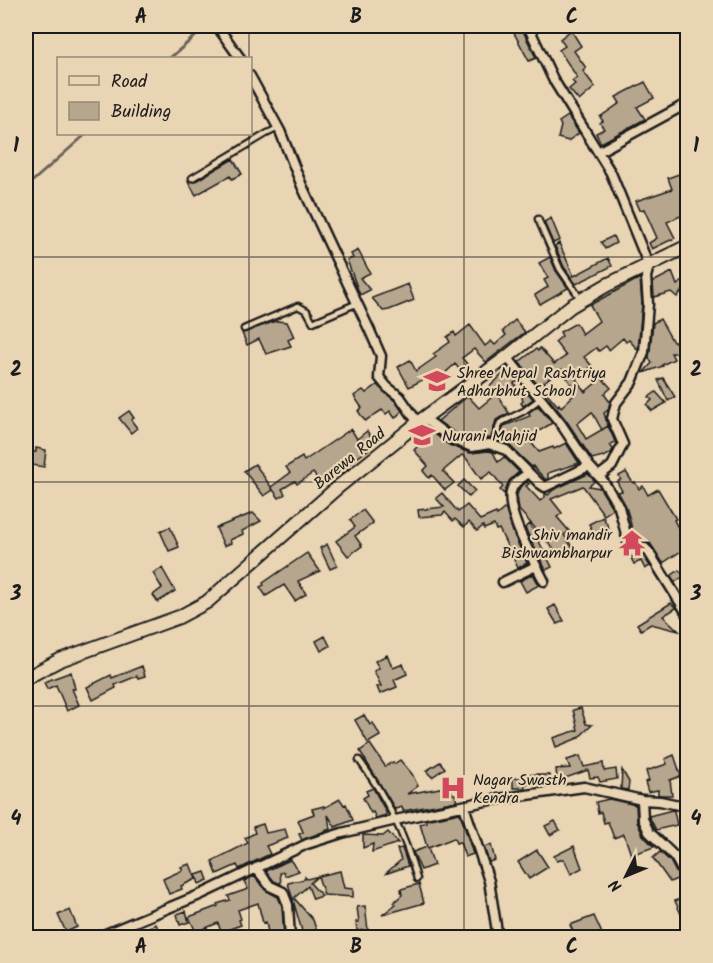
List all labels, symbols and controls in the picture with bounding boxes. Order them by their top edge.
text: A [135,2,147,34]
text: B [350,2,362,34]
text: C [566,2,578,34]
legend [57,57,252,135]
text: Road [111,68,148,97]
text: Building [111,98,171,127]
text: 1 [13,131,19,163]
text: 1 [693,131,699,163]
text: 2 [10,355,22,387]
text: 2 [690,355,702,387]
place label: Shree Nepal Rashtriya Adharbhut School [457,361,606,404]
school or university icon: Shree Nepal Rashtriya Adharbhut School [422,366,452,396]
school or university icon: Nurani Mahjid [407,420,437,450]
street label: Barewa Road [308,421,392,496]
place label: Nurani Mahjid [442,424,538,449]
place label: Shiv mandir Bishwambharpur [501,523,614,566]
temple icon: Shiv mandir Bishwambharpur [617,528,647,558]
text: 3 [10,579,22,611]
text: 3 [690,579,702,611]
place label: Nagar Swasth Kendra [473,768,567,811]
hospital icon: Nagar Swasth Kendra [438,773,468,803]
text: 4 [11,804,22,836]
text: 4 [691,804,702,836]
north arrow [596,846,656,906]
text: N [604,873,629,897]
text: A [135,932,147,963]
text: B [350,932,362,963]
text: C [566,932,578,963]

